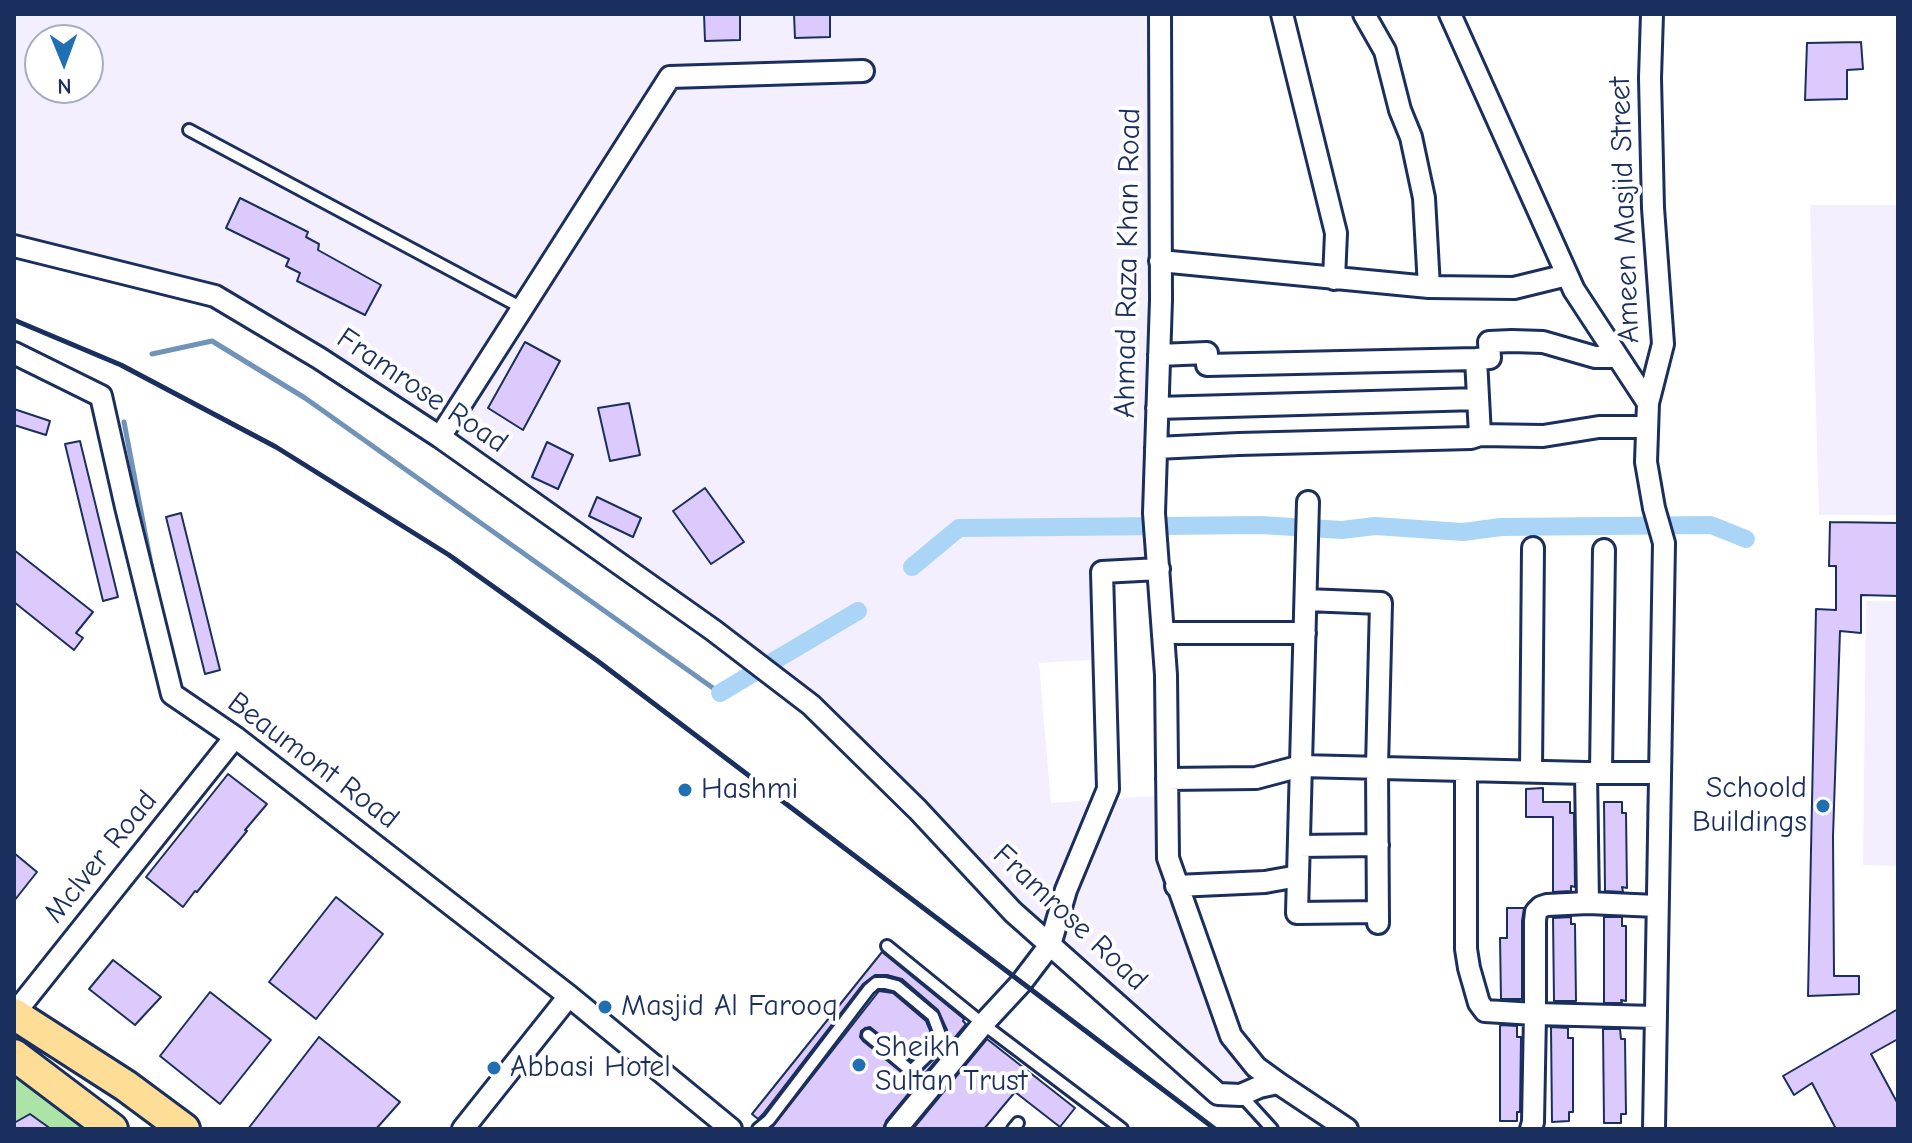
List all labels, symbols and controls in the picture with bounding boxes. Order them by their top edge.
north arrow [24,24,104,104]
text: N [57,73,72,99]
street label: Ameen Masjid Street [1602,76,1648,344]
street label: Ahmad Raza Khan Road [1107,108,1149,418]
street label: Framrose Road [330,321,514,461]
street label: Beaumont Road [220,685,406,837]
place label: Schoold Buildings [1692,771,1807,842]
place label: Hashmi [701,772,798,808]
marker: Hashmi [676,781,694,799]
street label: Mclver Road [37,784,165,930]
marker: Schoold Buildings [1814,797,1832,815]
street label: Framrose Road [985,837,1155,999]
place label: Masjid Al Farooq [621,989,838,1025]
marker: Masjid Al Farooq [596,998,614,1016]
place label: Sheikh Sultan Trust [875,1030,1027,1100]
place label: Abbasi Hotel [510,1050,671,1086]
marker: Sheikh Sultan Trust [850,1056,868,1074]
marker: Abbasi Hotel [485,1059,503,1077]

